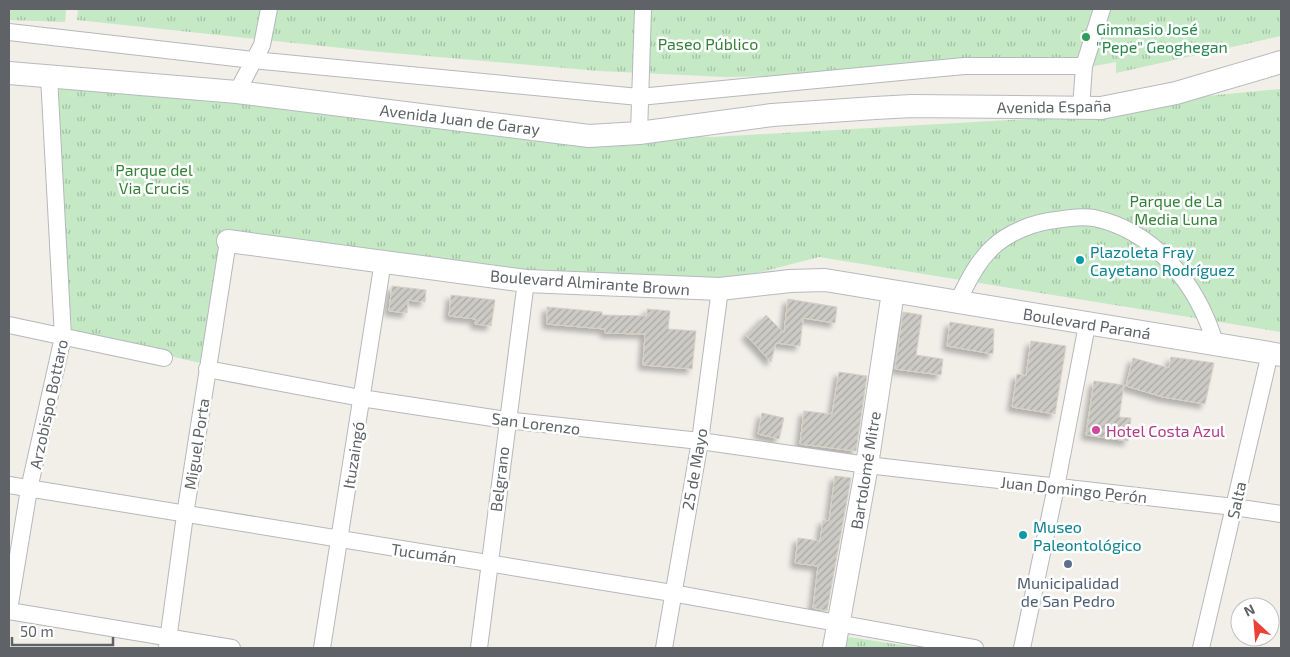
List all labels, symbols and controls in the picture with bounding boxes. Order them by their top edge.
place label: Gimnasio José "Pepe" Geoghegan [1096,19,1228,56]
marker: Gimnasio José "Pepe" Geoghegan [1080,31,1092,43]
park label: Paseo Público [658,34,758,53]
street label: Avenida España [997,96,1111,116]
street label: Avenida Juan de Garay [379,100,542,138]
park label: Parque del Via Crucis [115,160,193,197]
park label: Parque de La Media Luna [1129,191,1223,228]
place label: Plazoleta Fray Cayetano Rodríguez [1090,242,1235,279]
marker: Plazoleta Fray Cayetano Rodríguez [1074,254,1086,266]
street label: Boulevard Almirante Brown [489,266,691,298]
street label: Boulevard Paraná [1022,304,1152,342]
street label: Arzobispo Bottaro [25,337,71,471]
street label: Miguel Porta [179,397,213,491]
street label: San Lorenzo [491,408,581,438]
street label: Bartolomé Mitre [846,410,884,530]
street label: Ituzaingó [338,420,368,490]
place label: Hotel Costa Azul [1106,421,1225,440]
marker: Hotel Costa Azul [1090,424,1102,436]
street label: 25 de Mayo [677,427,711,511]
street label: Belgrano [486,445,512,513]
street label: Juan Domingo Perón [1000,472,1148,506]
street label: Salta [1223,480,1249,520]
place label: Museo Paleontológico [1033,517,1142,554]
marker: Museo Paleontológico [1017,529,1029,541]
street label: Tucumán [390,539,458,567]
marker: Municipalidad de San Pedro [1062,558,1074,570]
place label: Municipalidad de San Pedro [1017,573,1119,610]
north arrow [1230,597,1280,647]
text: N [1241,600,1257,620]
scale bar [12,614,114,646]
text: 50 m [20,622,54,640]

